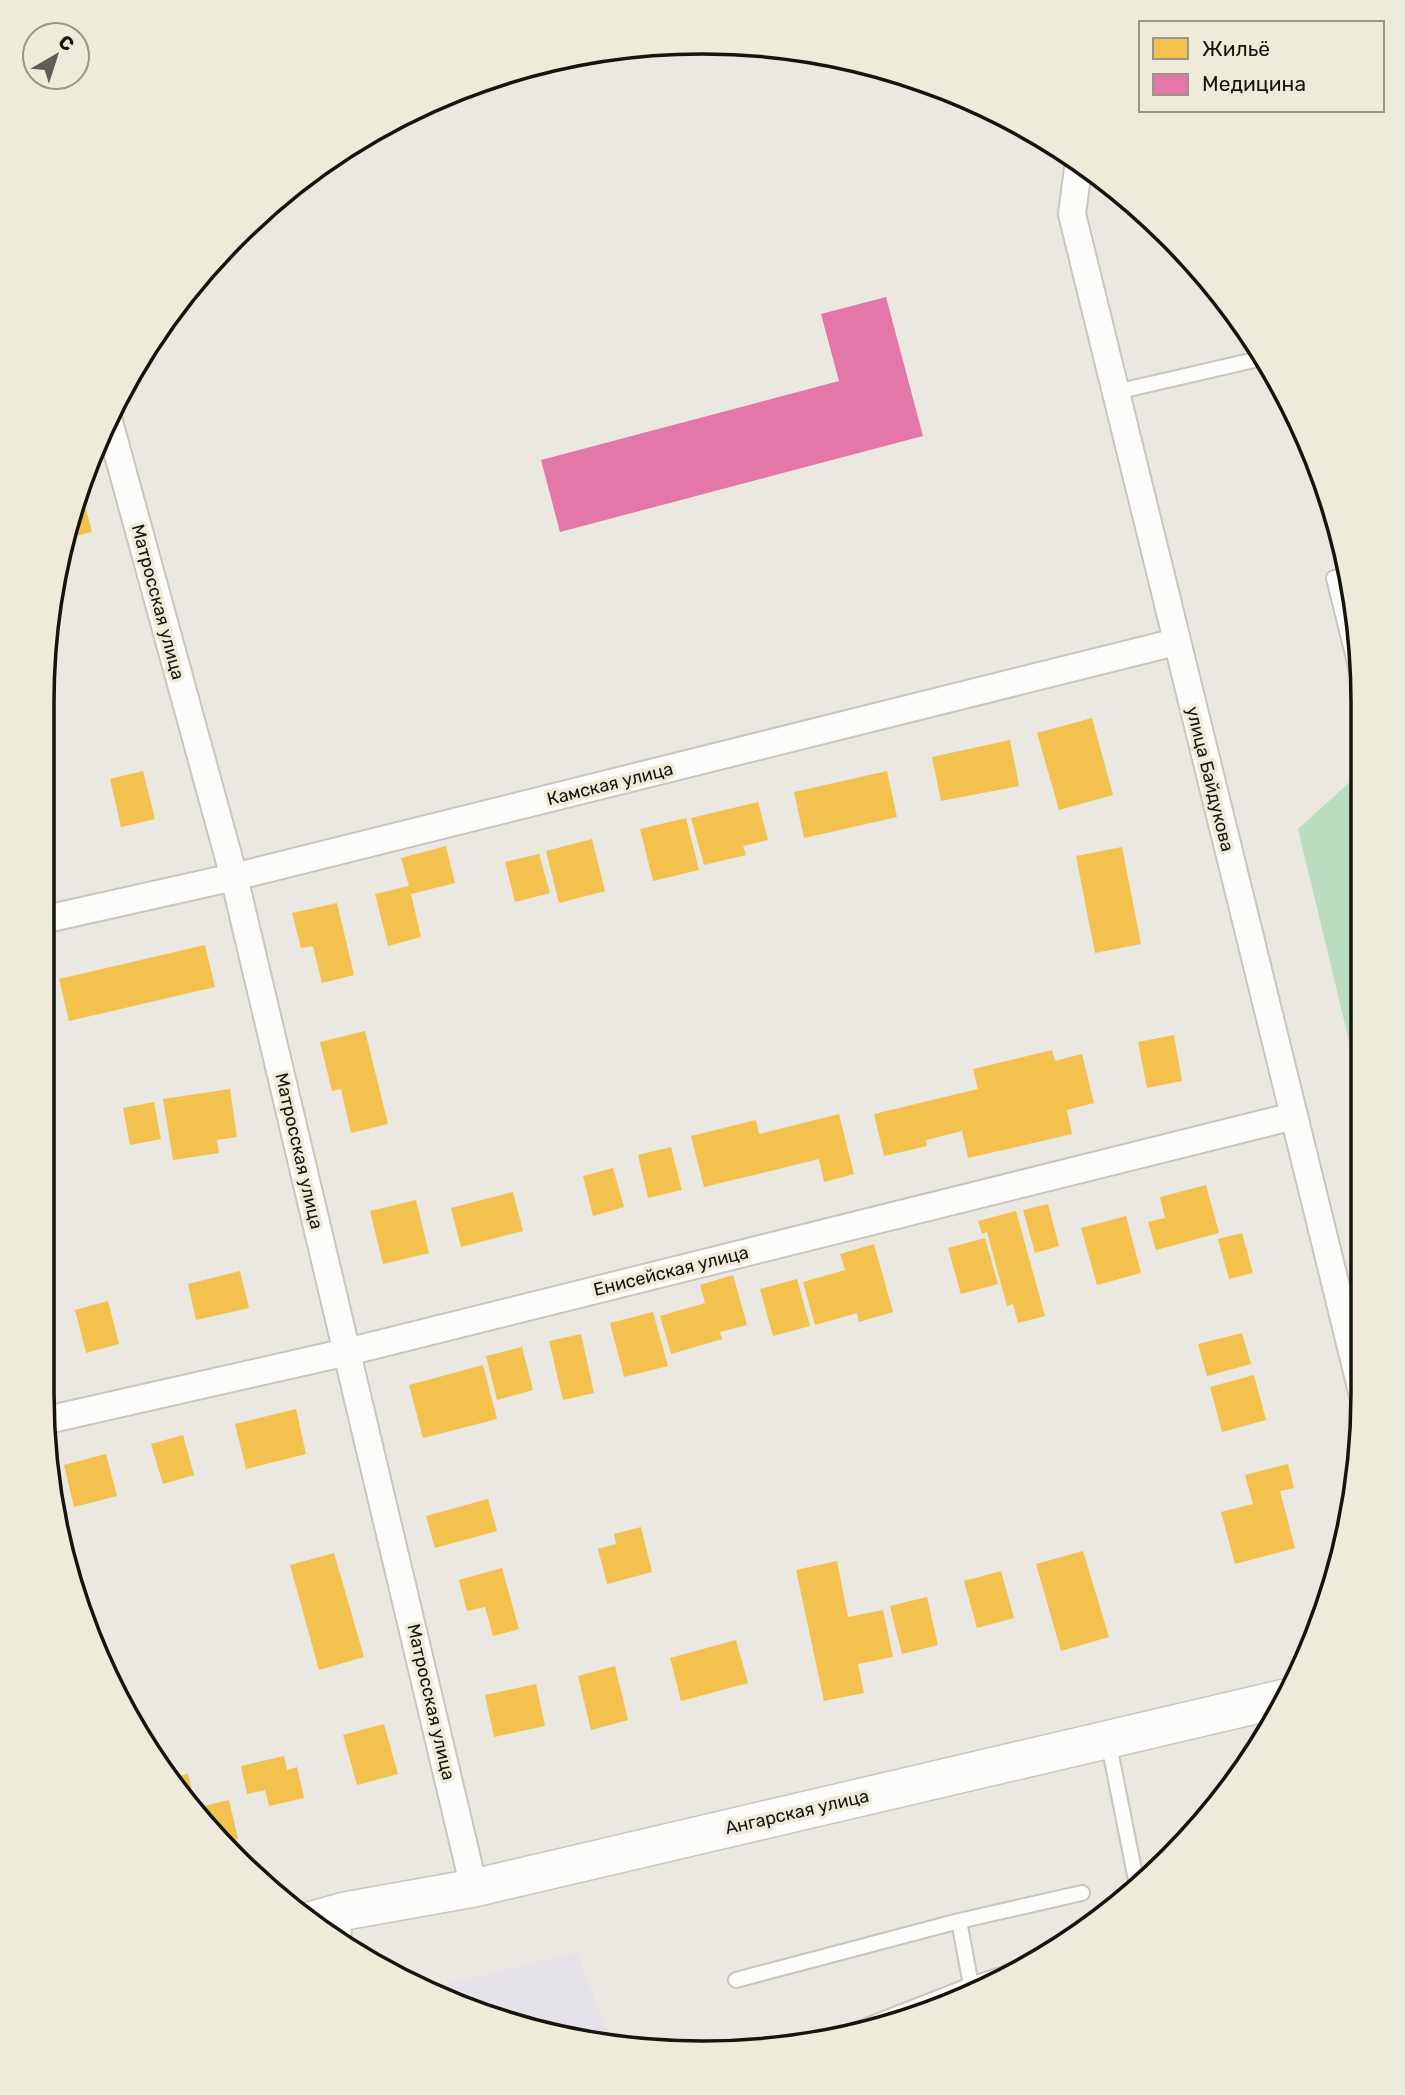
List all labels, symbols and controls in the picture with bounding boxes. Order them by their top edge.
north arrow [21,21,91,91]
legend [1139,21,1384,112]
text: С [54,30,79,56]
text: Жильё [1202,36,1270,61]
text: Медицина [1202,71,1306,96]
street label: Матросская улица [127,522,189,682]
street label: улица Байдукова [1181,704,1239,854]
street label: Камская улица [545,758,675,810]
street label: Матросская улица [270,1071,328,1231]
street label: Енисейская улица [591,1241,751,1301]
street label: Матросская улица [402,1622,460,1782]
street label: Ангарская улица [723,1785,871,1839]

